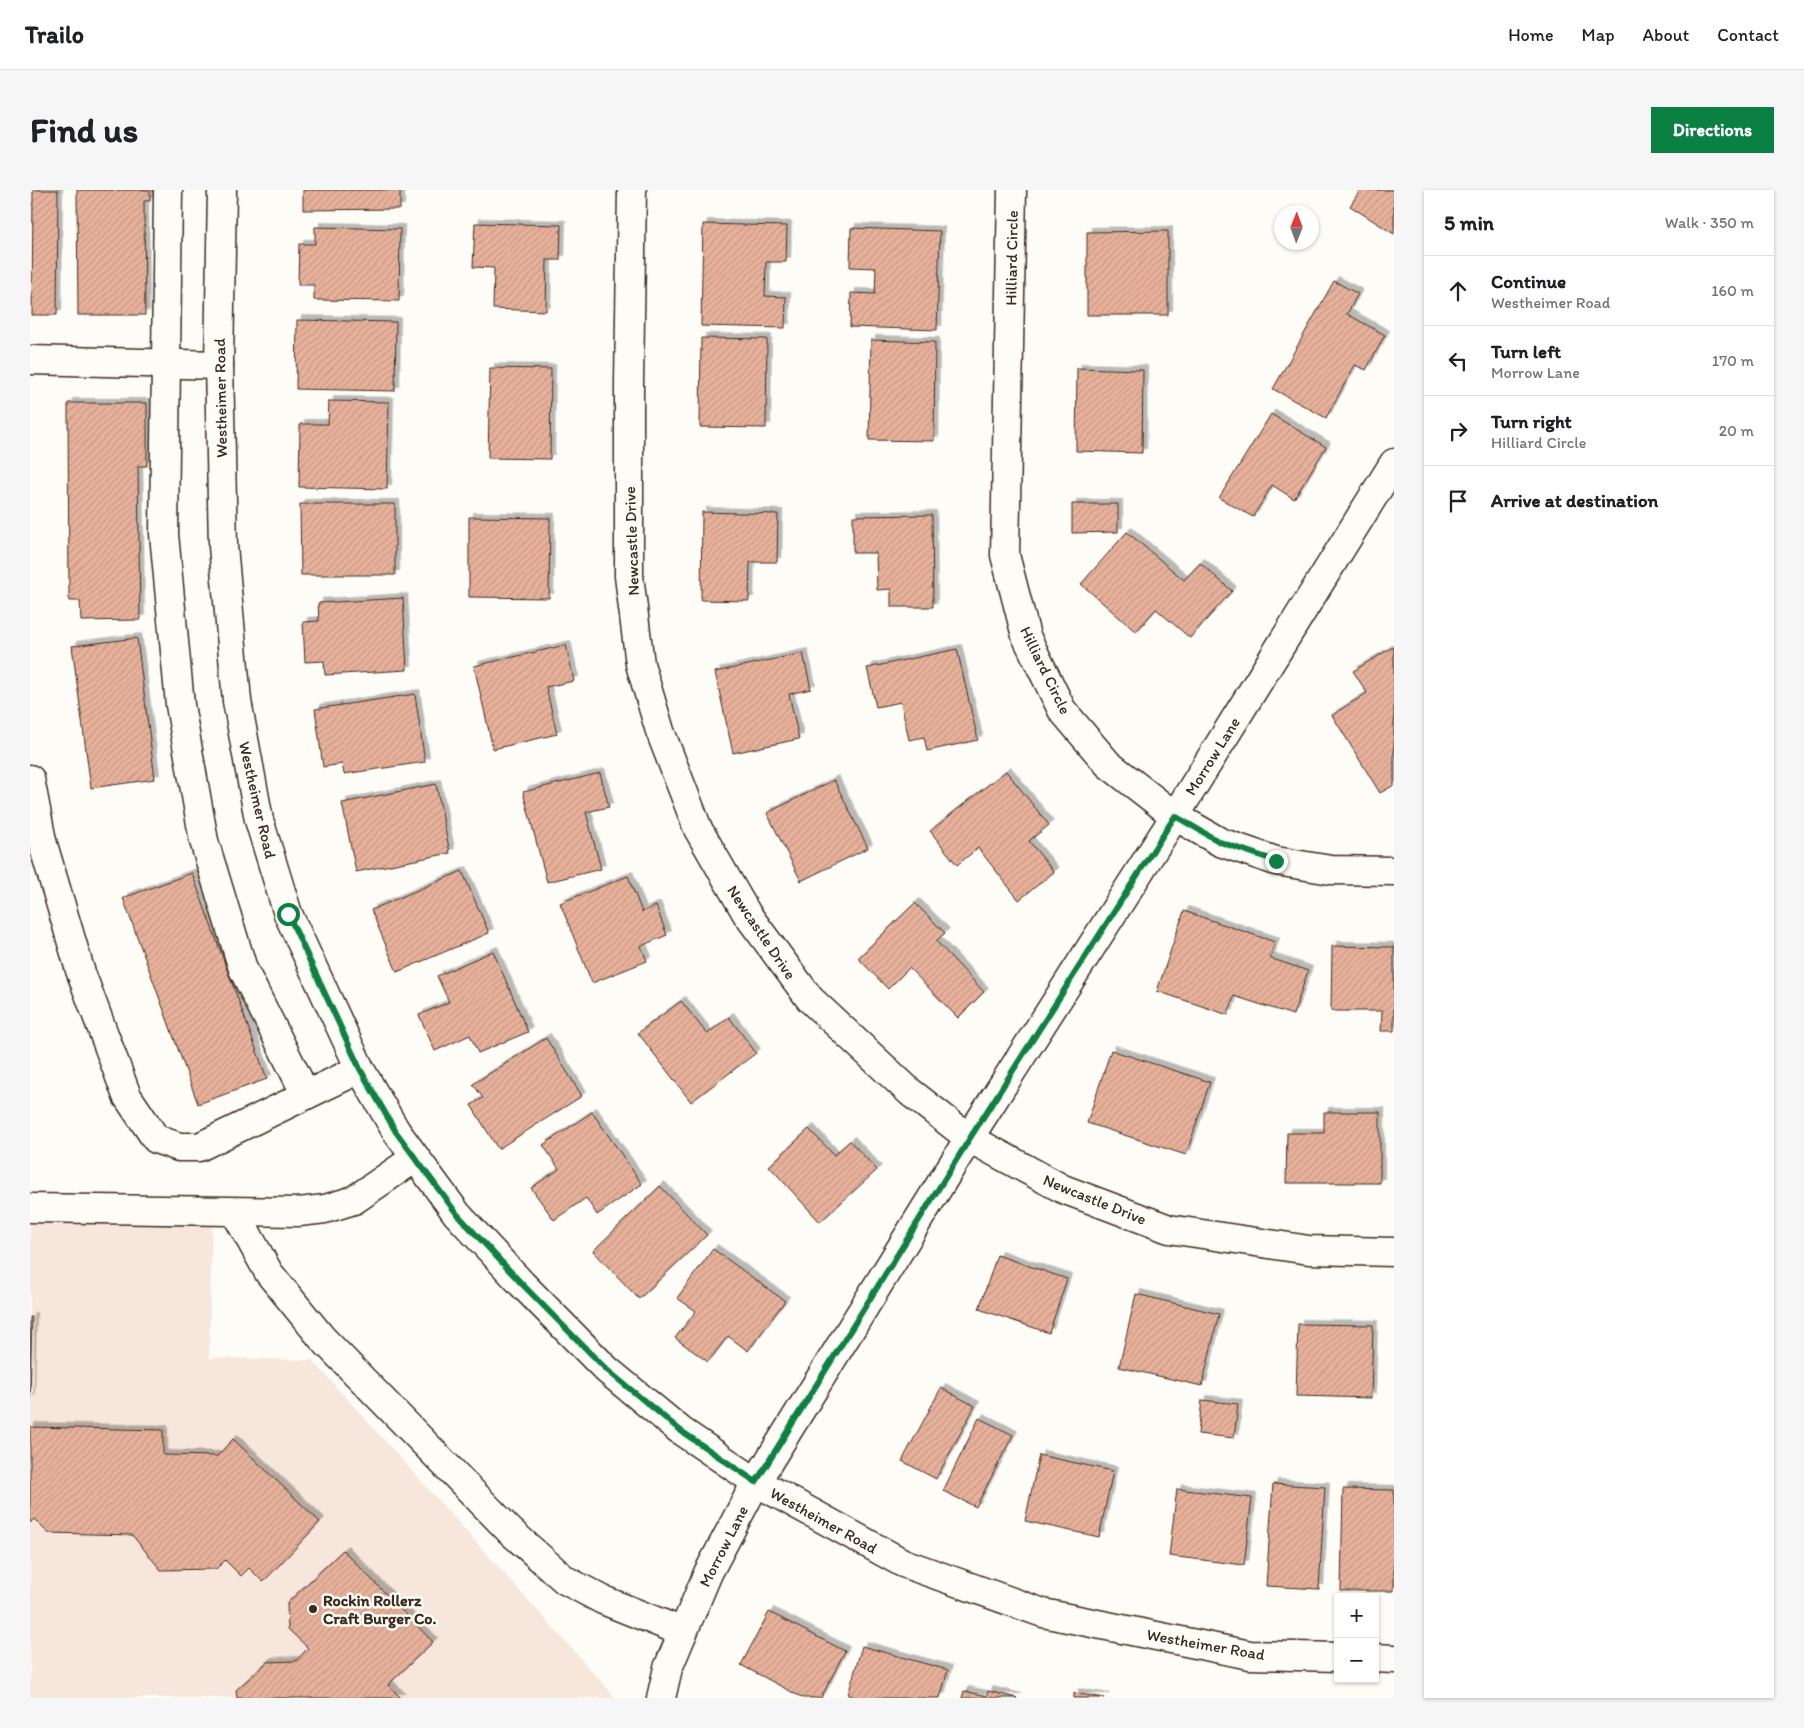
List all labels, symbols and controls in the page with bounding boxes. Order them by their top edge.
text: Trailo [25,20,84,49]
text: Home [1508,24,1554,46]
text: Map [1582,24,1615,46]
text: About [1643,24,1689,46]
text: Contact [1717,24,1779,46]
button: Directions [1651,107,1774,153]
text: Find us [30,109,138,151]
north arrow [1274,205,1319,250]
street label: Hilliard Circle [1001,210,1022,306]
text: 5 min [1444,210,1494,235]
text: Walk · 350 m [1665,213,1754,232]
text: Continue [1491,270,1566,293]
icon: ahead [1444,277,1472,305]
text: 160 m [1711,281,1754,300]
text: Westheimer Road [1491,293,1611,312]
street label: Westheimer Road [210,338,231,458]
text: Turn left [1491,340,1561,363]
icon: left [1444,347,1472,375]
text: 170 m [1712,351,1754,370]
text: Morrow Lane [1491,363,1580,382]
text: Turn right [1491,410,1572,433]
icon: right [1444,417,1472,445]
text: 20 m [1719,421,1754,440]
text: Hilliard Circle [1491,433,1586,452]
street label: Newcastle Drive [620,486,643,596]
icon: arrive [1444,487,1472,515]
text: Arrive at destination [1491,489,1658,512]
street label: Hilliard Circle [1016,623,1075,717]
street label: Morrow Lane [1181,714,1244,799]
street label: Westheimer Road [235,740,280,861]
route end [1265,850,1288,873]
street label: Newcastle Drive [723,882,800,983]
route start [277,903,300,926]
street label: Newcastle Drive [1040,1170,1149,1229]
street label: Westheimer Road [767,1483,881,1558]
street label: Morrow Lane [695,1502,752,1590]
place label: Rockin Rollerz Craft Burger Co. [323,1591,436,1629]
map controls [1334,1593,1379,1683]
button: + [1334,1593,1379,1638]
marker: Rockin Rollerz Craft Burger Co. [307,1603,319,1615]
street label: Westheimer Road [1145,1625,1267,1664]
button: − [1334,1638,1379,1683]

